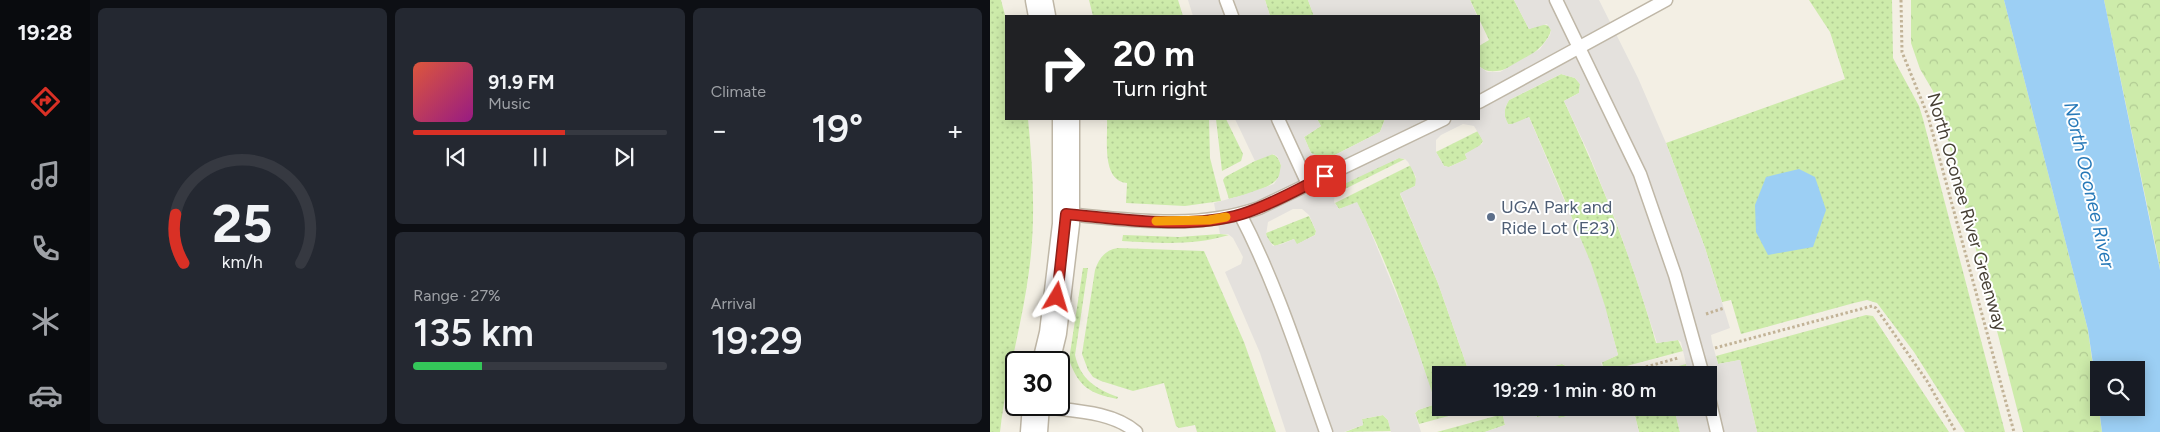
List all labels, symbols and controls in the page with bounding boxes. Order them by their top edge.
text: 19:28 [18,19,72,46]
text: 20 m [1113,33,1195,75]
icon: right [1030,35,1095,100]
text: 91.9 FM [488,71,554,94]
text: Turn right [1113,75,1208,102]
text: Climate [711,82,766,101]
icon: directions [28,84,63,119]
street label: North Oconee River Greenway [1922,90,2012,334]
text: Music [488,94,531,113]
water label: North Oconee River [2059,100,2120,271]
text: 19° [811,106,863,152]
text: − [711,113,728,147]
text: + [947,113,964,147]
icon: previous [442,143,470,171]
icon: pause [526,143,554,171]
icon: next [610,143,638,171]
pin [1304,155,1346,197]
icon: music [28,158,63,193]
icon: arrive [1311,162,1339,190]
text: 25 [212,193,273,255]
place label: UGA Park and Ride Lot (E23) [1501,196,1616,239]
marker: UGA Park and Ride Lot (E23) [1485,211,1497,223]
icon: phone [28,231,63,266]
text: km/h [222,251,263,272]
position arrow [1030,270,1082,322]
text: Range · 27% [413,286,501,305]
text: Arrival [711,294,756,313]
icon: climate [28,304,63,339]
text: 135 km [413,310,534,356]
text: 19:29 [711,318,803,364]
speed limit sign: 30 [1005,351,1070,416]
map controls [2090,361,2145,416]
button: search [2090,361,2145,416]
icon: car [28,378,63,413]
text: 19:29 · 1 min · 80 m [1493,379,1656,402]

